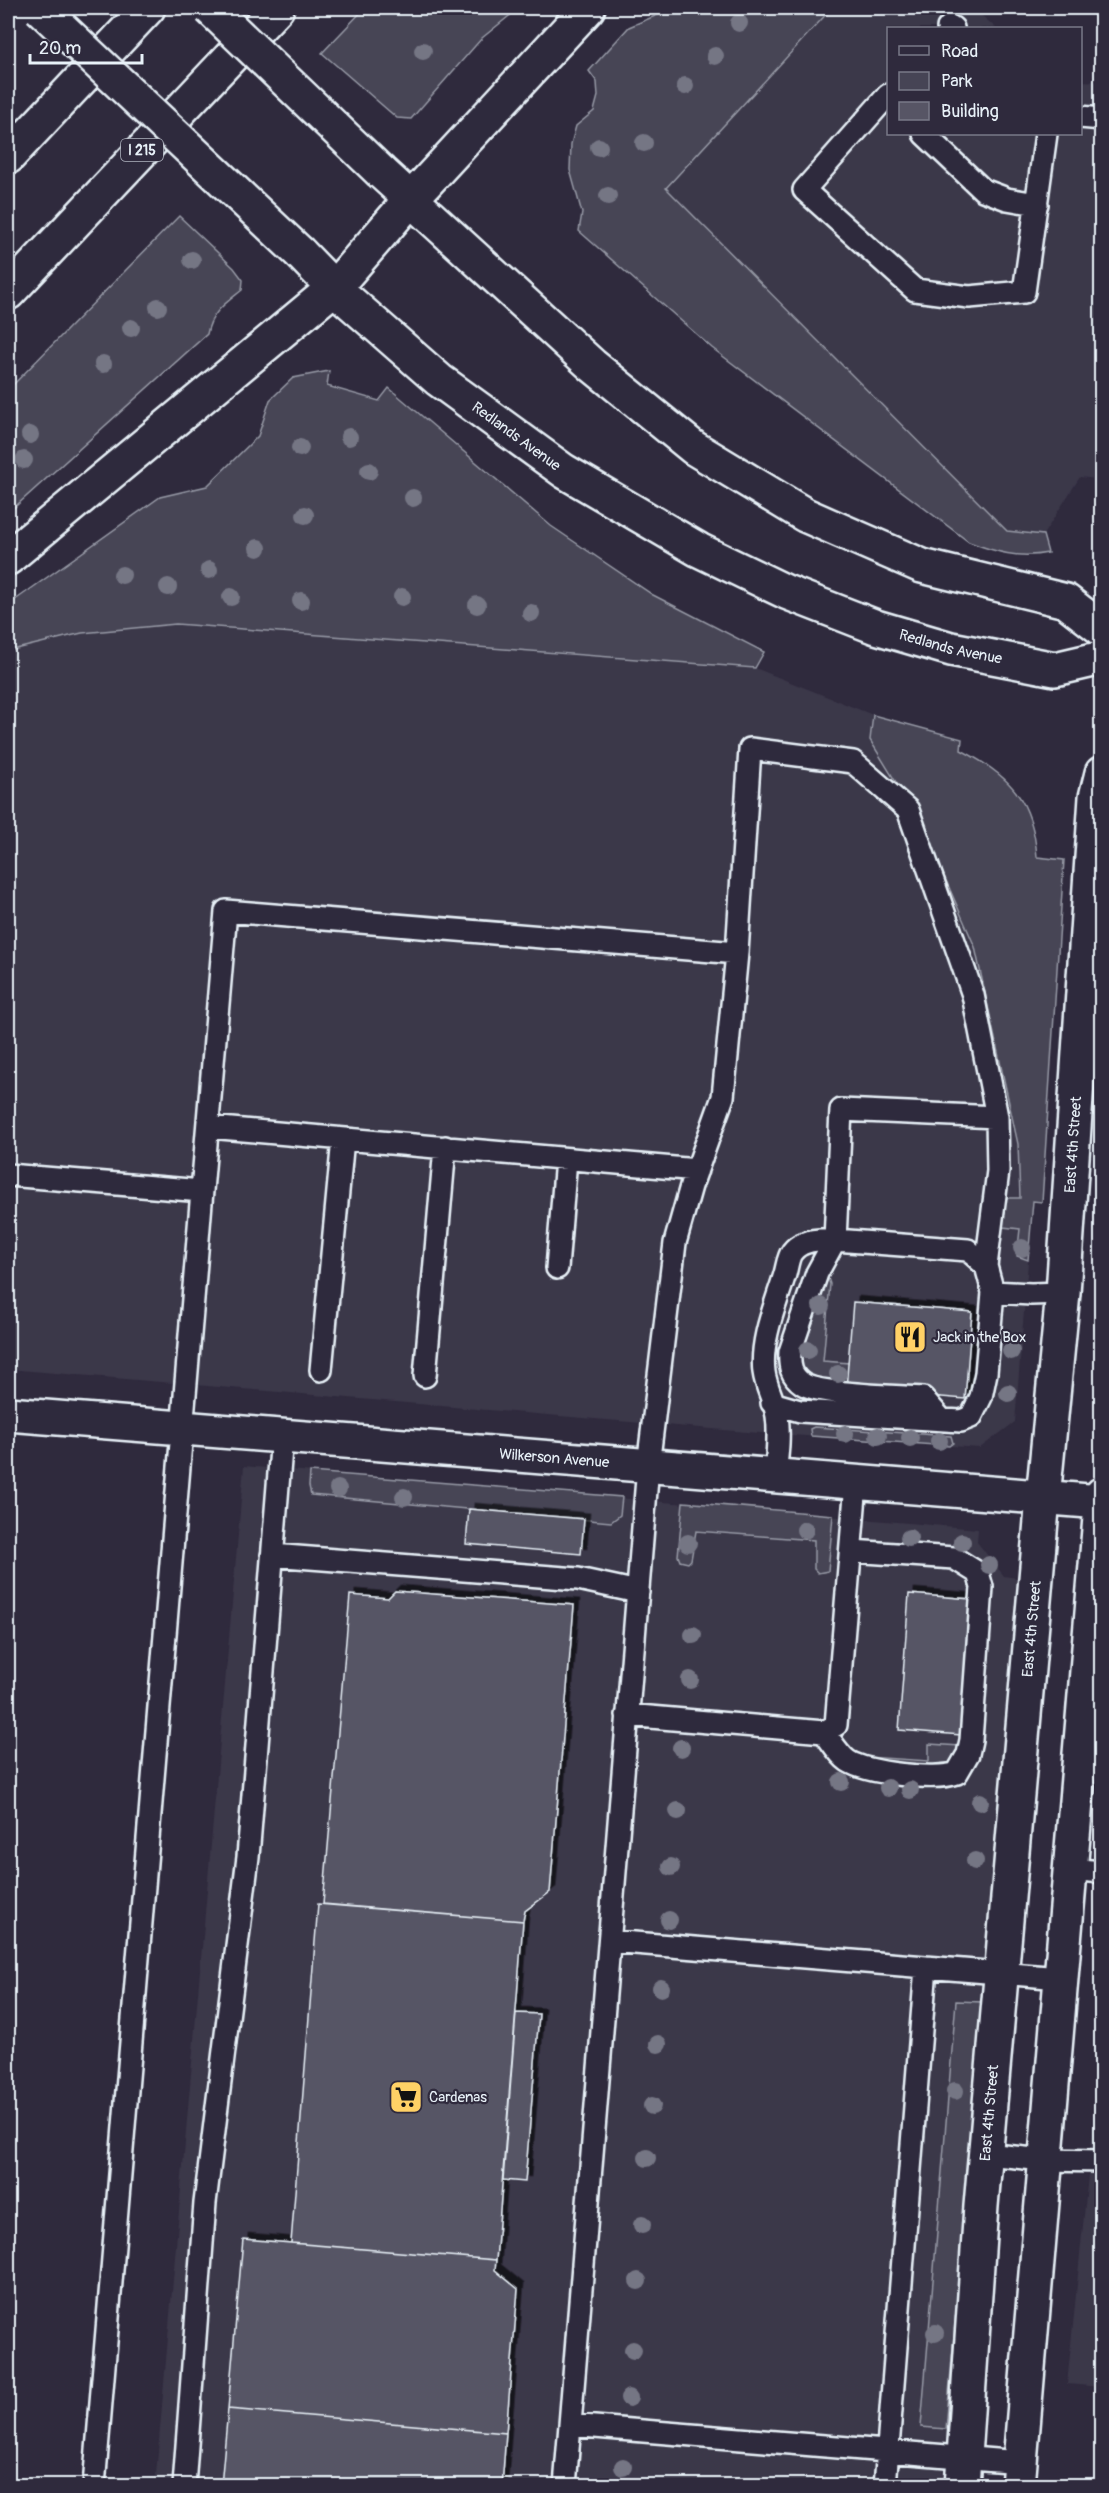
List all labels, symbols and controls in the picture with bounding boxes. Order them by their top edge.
scale bar [30,27,142,65]
legend [887,27,1082,135]
text: 20 m [39,37,81,60]
text: Road [941,40,978,63]
text: Park [941,70,973,93]
text: Building [941,100,999,123]
road number: I 215 [121,139,163,161]
street label: Redlands Avenue [468,398,565,475]
street label: Redlands Avenue [897,625,1004,668]
street label: East 4th Street [1060,1095,1086,1193]
restaurant icon: Jack in the Box [892,1319,928,1355]
place label: Jack in the Box [933,1328,1026,1347]
street label: Wilkerson Avenue [498,1444,611,1472]
street label: East 4th Street [1018,1579,1045,1678]
street label: East 4th Street [975,2063,1003,2162]
supermarket icon: Cardenas [388,2079,424,2115]
place label: Cardenas [429,2088,487,2107]

